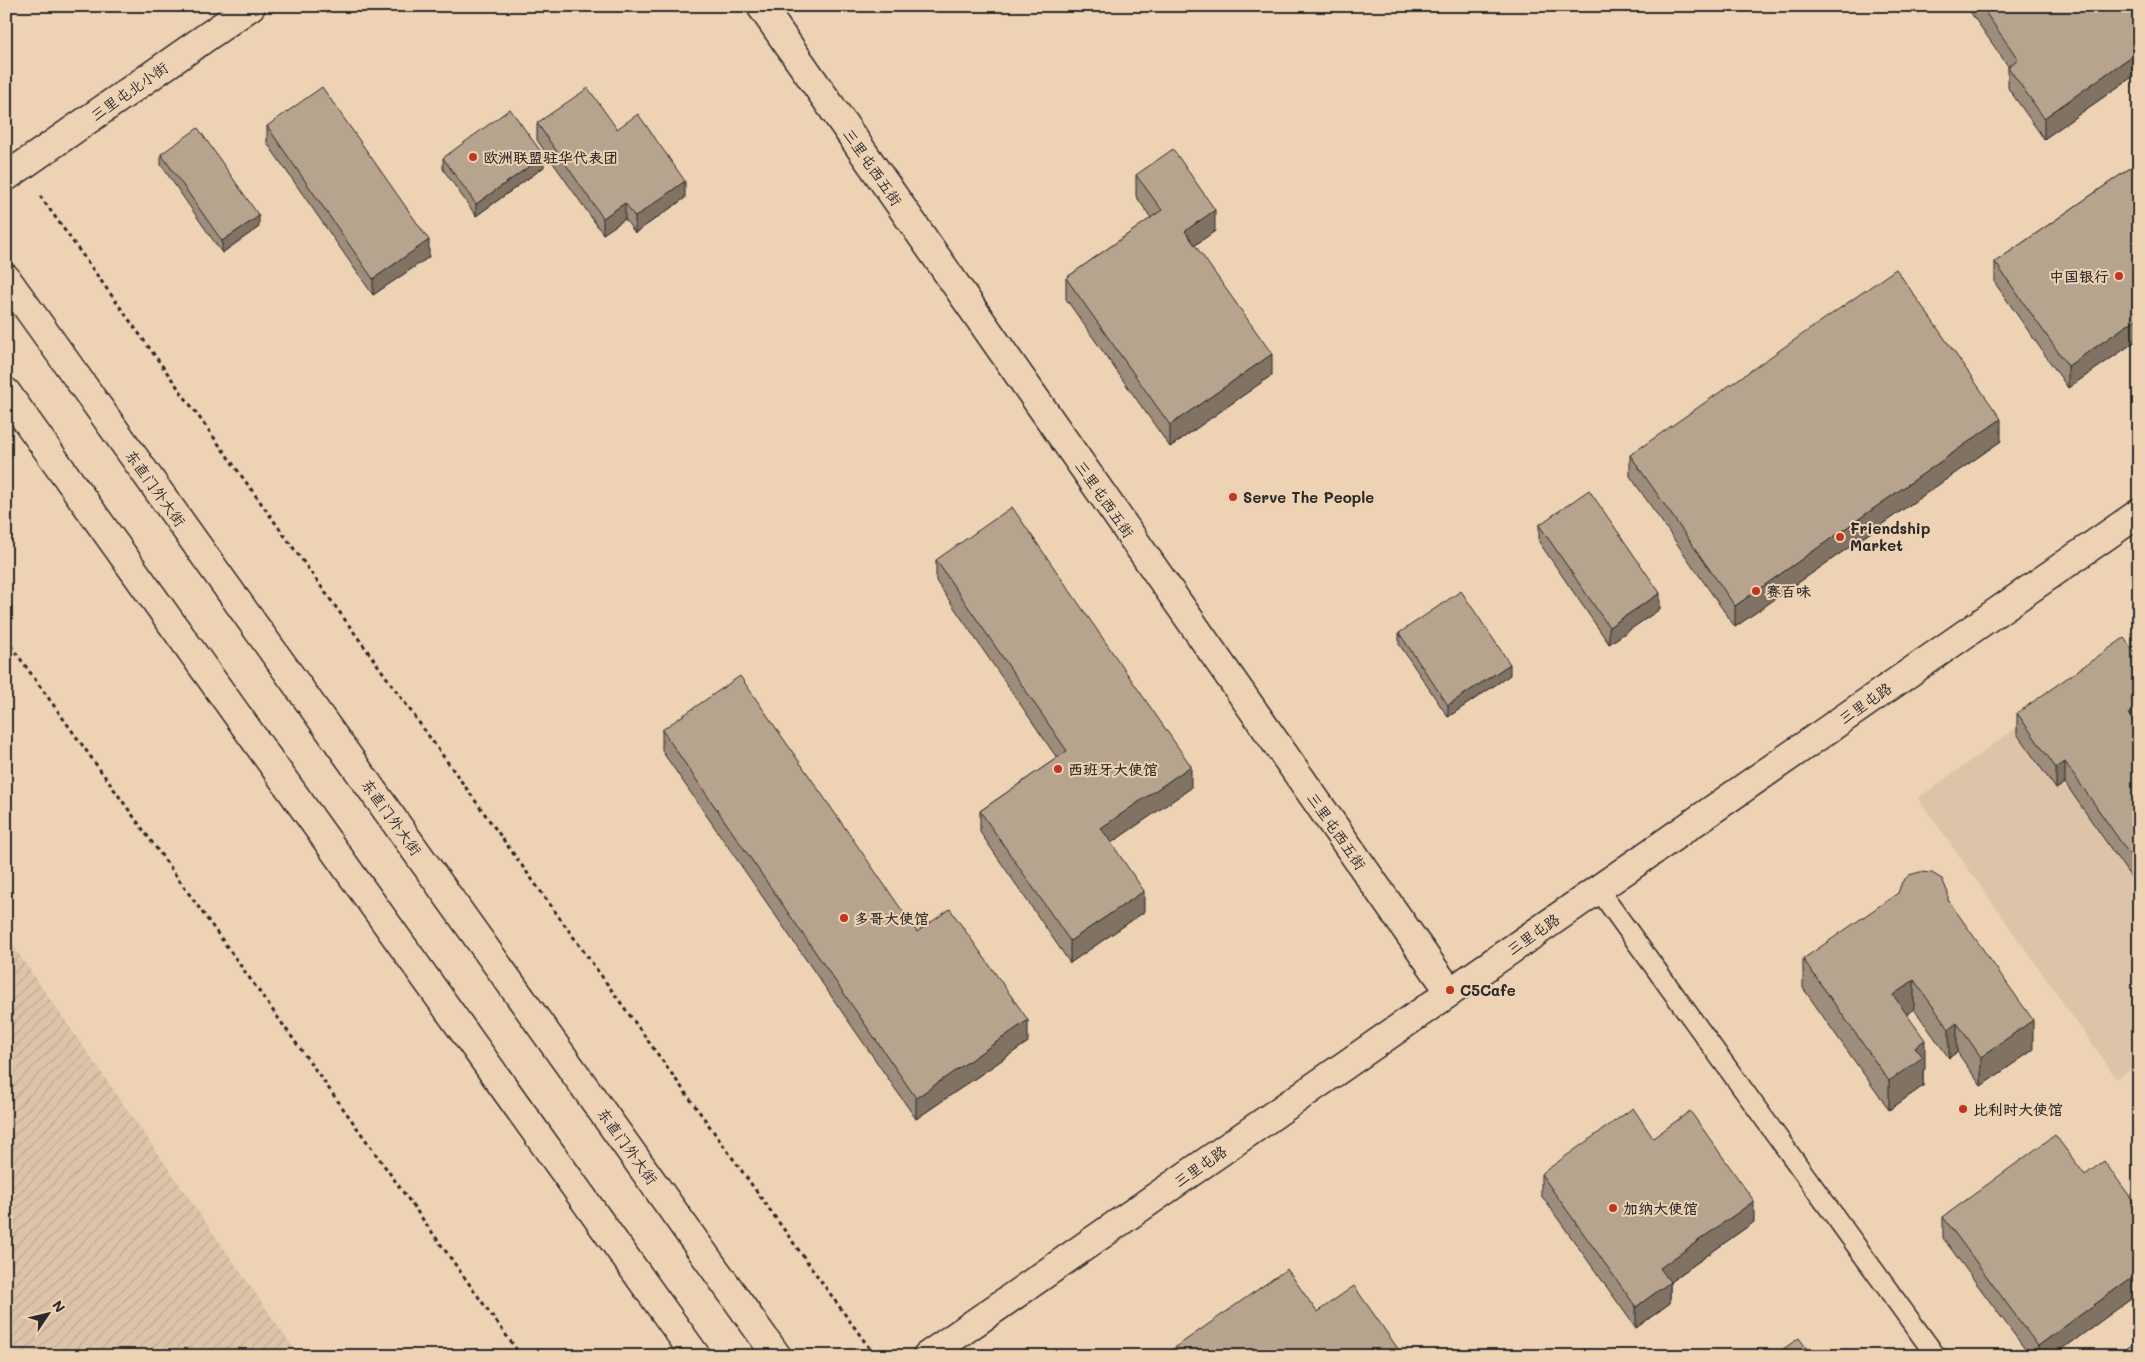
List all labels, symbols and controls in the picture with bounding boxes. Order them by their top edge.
street label: 三里屯北小街 [86,57,172,125]
street label: 三里屯西五街 [839,124,907,210]
place label: 欧洲联盟驻华代表团 [483,147,618,167]
marker: 欧洲联盟驻华代表团 [467,151,479,163]
place label: 中国银行 [2049,266,2109,286]
marker: 中国银行 [2113,270,2125,282]
street label: 东直门外大街 [121,446,191,530]
street label: 三里屯西五街 [1071,456,1139,542]
place label: Serve The People [1243,487,1374,507]
marker: Serve The People [1227,491,1239,503]
place label: Friendship Market [1850,518,1930,555]
marker: Friendship Market [1834,531,1846,543]
place label: 赛百味 [1766,581,1811,601]
marker: 赛百味 [1750,585,1762,597]
street label: 三里屯路 [1835,678,1895,728]
place label: 西班牙大使馆 [1068,759,1158,779]
marker: 西班牙大使馆 [1052,763,1064,775]
street label: 东直门外大街 [357,775,427,859]
street label: 三里屯西五街 [1303,788,1371,874]
place label: 多哥大使馆 [854,908,929,928]
street label: 三里屯路 [1503,909,1563,959]
marker: 多哥大使馆 [838,912,850,924]
place label: C5Cafe [1460,980,1516,1000]
marker: C5Cafe [1444,984,1456,996]
place label: 比利时大使馆 [1973,1099,2063,1119]
marker: 比利时大使馆 [1957,1103,1969,1115]
street label: 东直门外大街 [593,1104,663,1188]
street label: 三里屯路 [1170,1141,1230,1191]
place label: 加纳大使馆 [1623,1198,1698,1218]
marker: 加纳大使馆 [1607,1202,1619,1214]
north arrow [22,1290,72,1340]
text: N [48,1296,70,1316]

